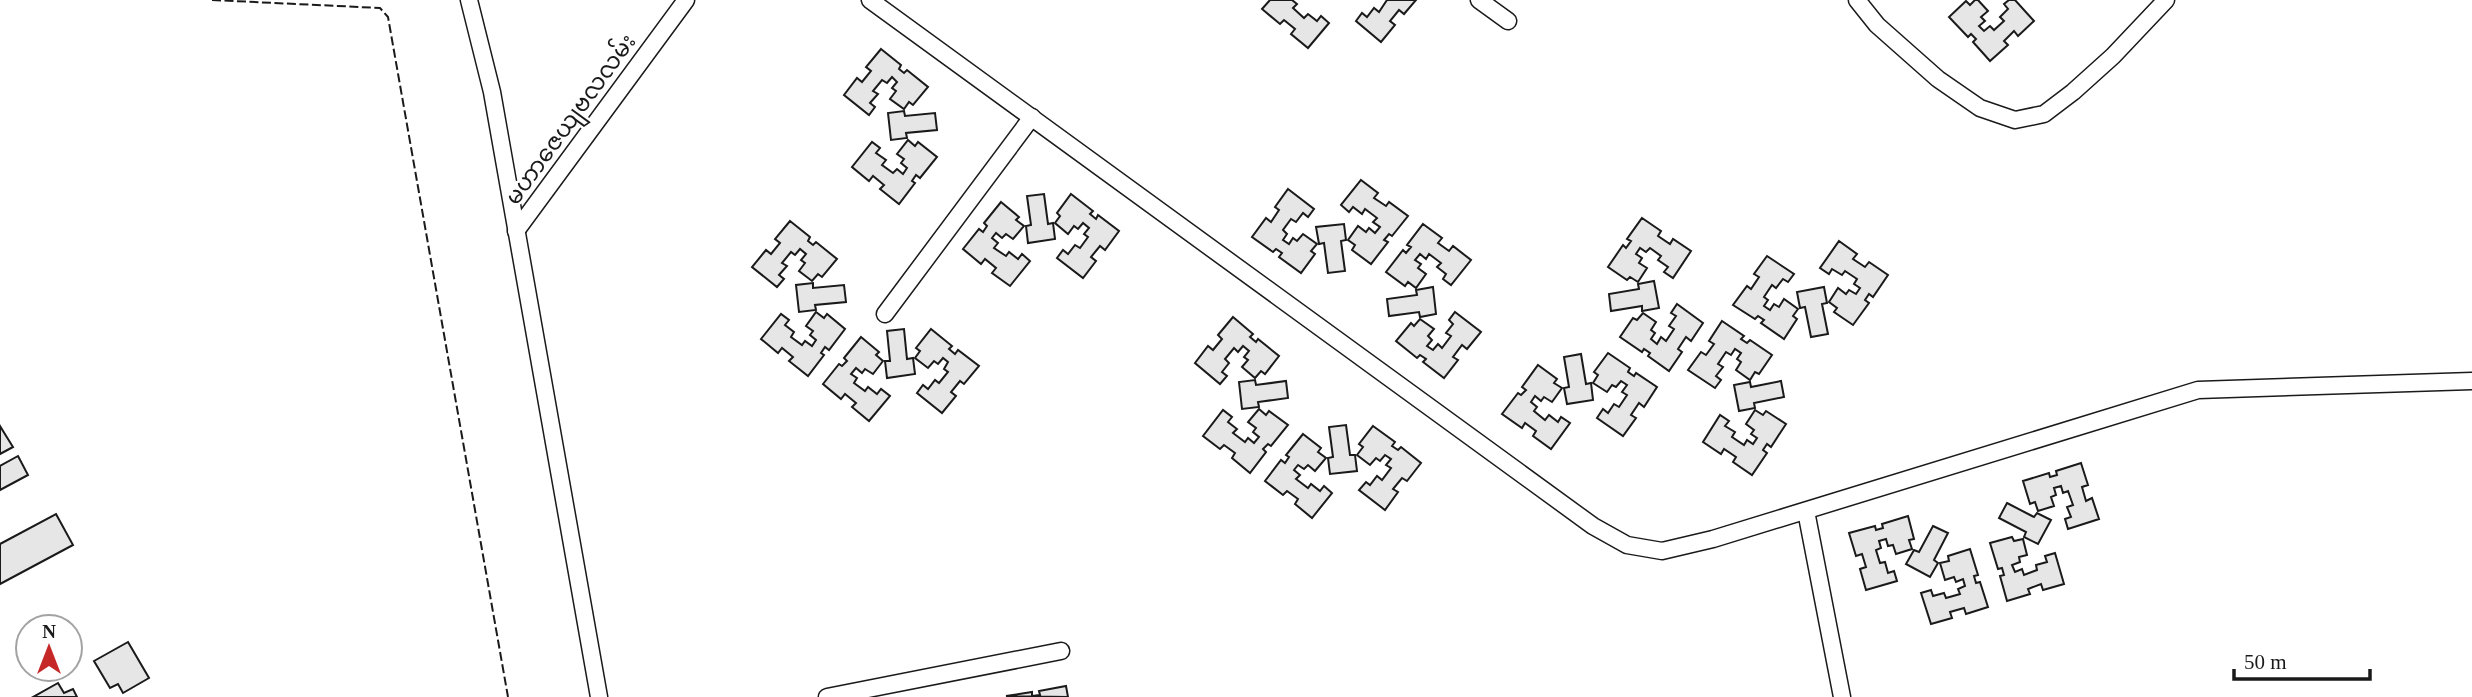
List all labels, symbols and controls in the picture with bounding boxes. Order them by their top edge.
street label: မဟာဇေယျဗလလမ်း [497,27,645,213]
north arrow [14,613,84,683]
text: N [42,621,56,642]
scale bar [2234,638,2370,682]
text: 50 m [2244,650,2287,674]

